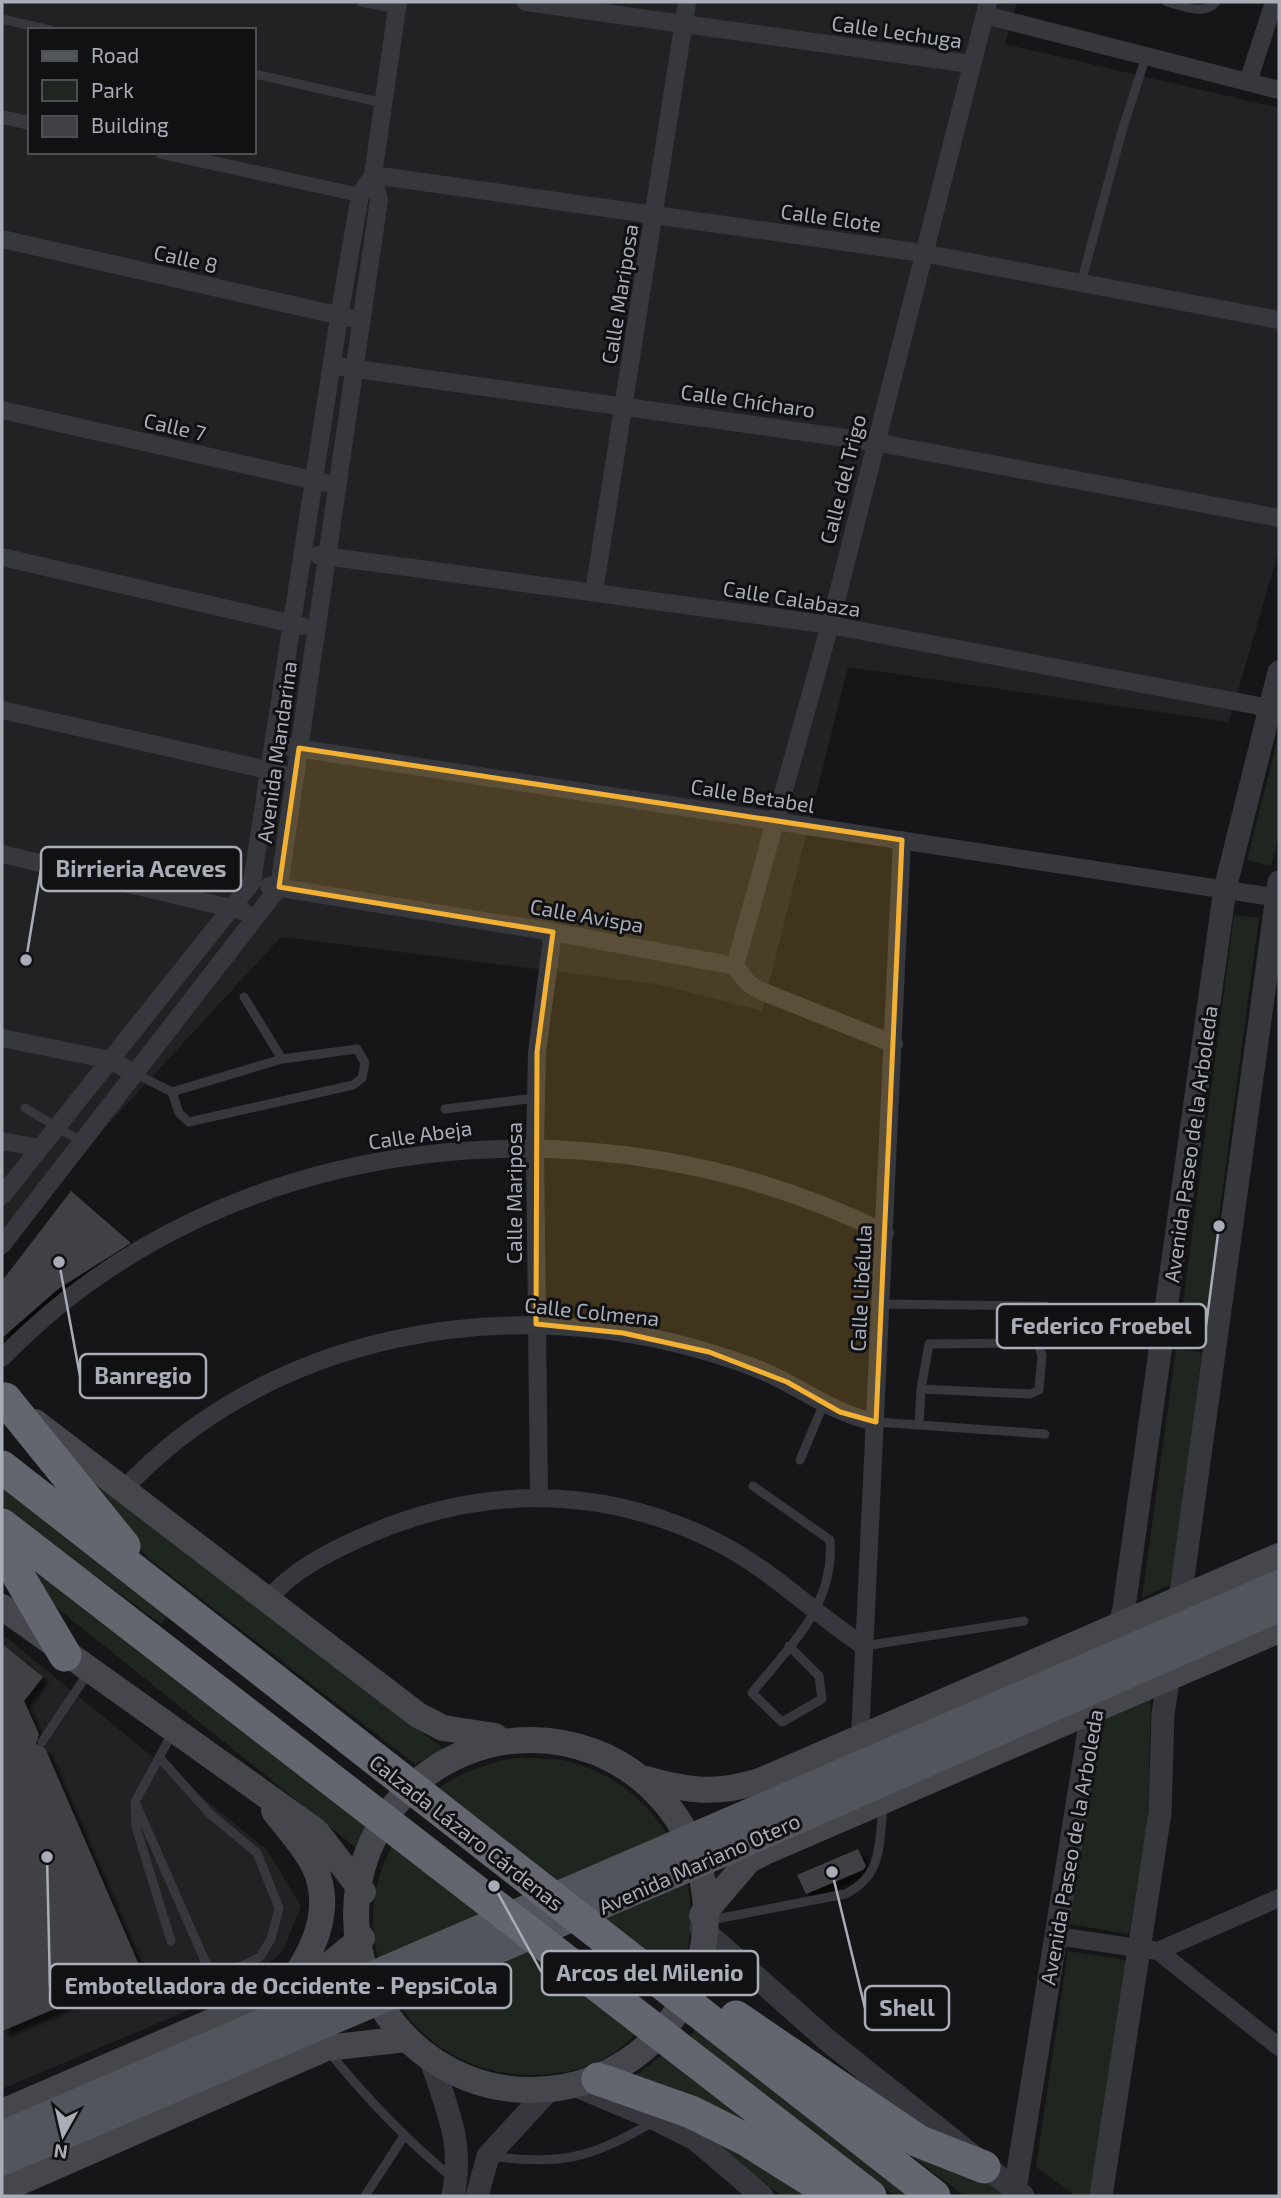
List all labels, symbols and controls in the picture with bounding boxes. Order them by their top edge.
street label: Calle Lechuga [830,9,964,53]
legend [28,28,256,154]
text: Road [91,42,139,67]
text: Park [91,77,134,102]
text: Building [91,112,169,137]
street label: Calle Elote [779,198,883,236]
street label: Calle Mariposa [596,222,642,366]
street label: Calle 8 [152,239,220,277]
street label: Calle Chícharo [679,378,817,422]
street label: Calle 7 [142,407,209,445]
street label: Calle del Trigo [814,412,870,546]
street label: Calle Calabaza [721,575,863,621]
street label: Avenida Mandarina [251,659,301,845]
street label: Calle Betabel [689,773,818,817]
callout: Birrieria Aceves [41,847,241,891]
text: Birrieria Aceves [55,854,227,882]
street label: Calle Avispa [528,893,646,937]
street label: Avenida Paseo de la Arboleda [1158,1004,1222,1284]
street label: Calle Abeja [367,1114,474,1155]
street label: Calle Mariposa [501,1122,526,1264]
street label: Calle Libélula [844,1224,876,1352]
street label: Calle Colmena [523,1291,661,1331]
callout: Federico Froebel [997,1304,1206,1348]
text: Federico Froebel [1010,1311,1192,1339]
callout: Banregio [80,1354,206,1398]
text: Banregio [94,1361,192,1389]
street label: Avenida Paseo de la Arboleda [1034,1707,1108,1987]
street label: Calzada Lázaro Cárdenas [365,1749,569,1915]
street label: Avenida Mariano Otero [594,1807,804,1919]
callout: Arcos del Milenio [542,1951,758,1995]
text: Arcos del Milenio [556,1958,744,1986]
callout: Embotelladora de Occidente - PepsiCola [50,1964,511,2008]
text: Embotelladora de Occidente - PepsiCola [64,1971,498,1999]
callout: Shell [865,1986,949,2030]
text: Shell [879,1993,935,2021]
north arrow [28,2100,98,2170]
text: N [52,2140,69,2165]

